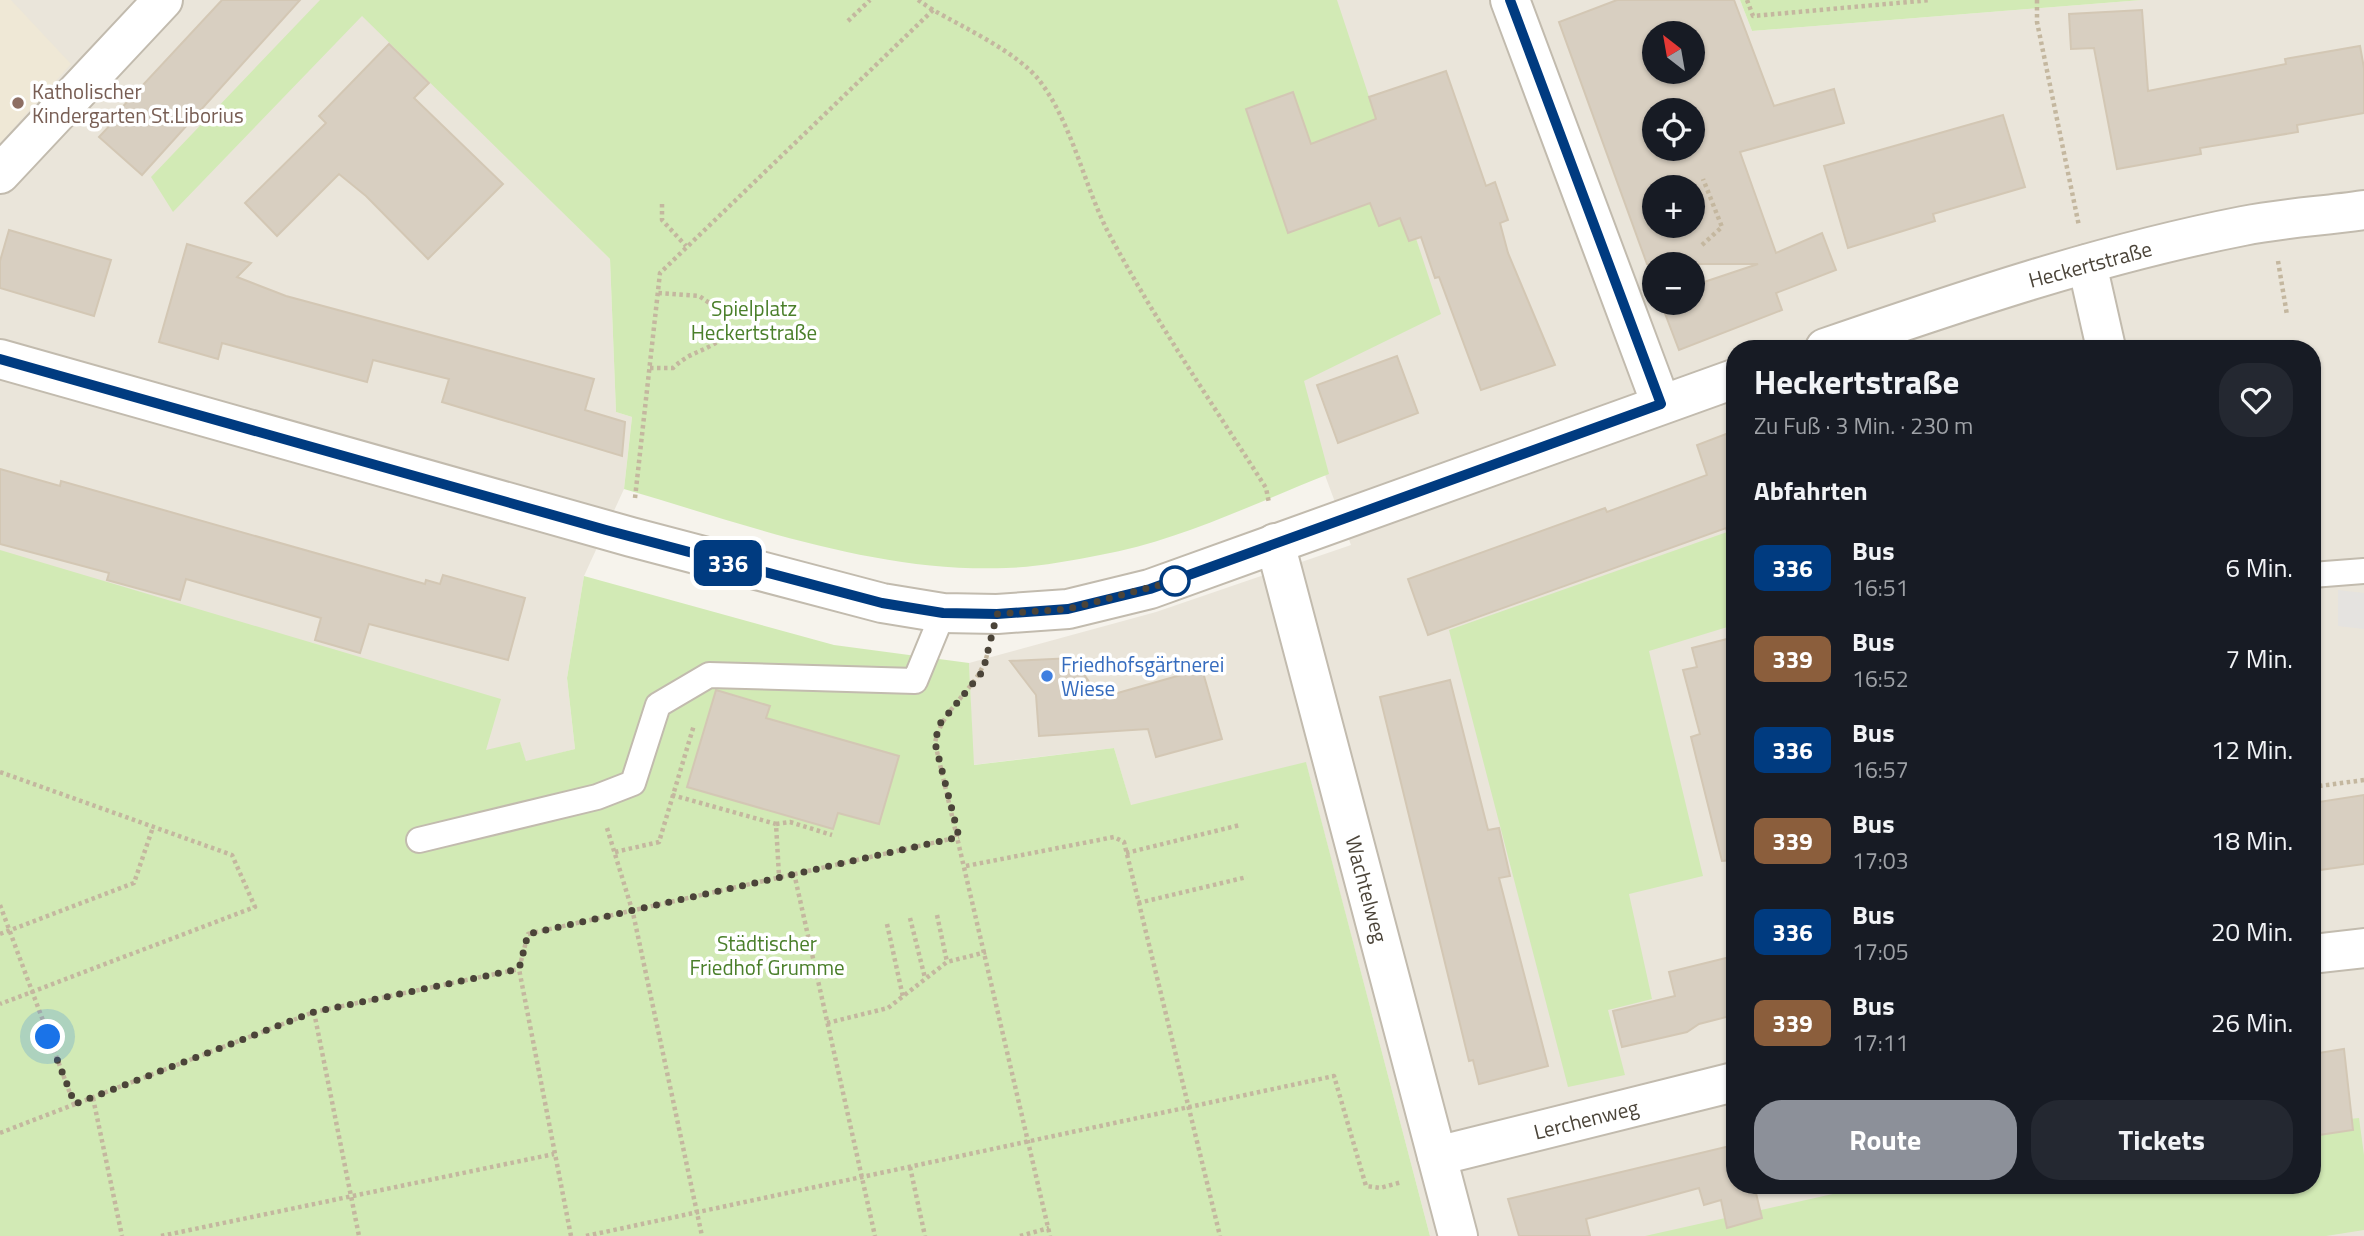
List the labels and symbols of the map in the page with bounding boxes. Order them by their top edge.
north arrow [1642,21,1704,84]
place label: Katholischer Kindergarten St.Liborius [32,75,244,131]
marker: Katholischer Kindergarten St.Liborius [10,95,26,111]
street label: Heckertstraße [2025,232,2155,296]
park label: Spielplatz Heckertstraße [691,292,817,348]
line badge: 336 [688,540,768,586]
unlabelled marker [1160,566,1190,596]
place label: Friedhofsgärtnerei Wiese [1061,648,1224,704]
marker: Friedhofsgärtnerei Wiese [1039,668,1055,684]
street label: Wachtelweg [1337,832,1397,946]
park label: Städtischer Friedhof Grumme [689,927,845,983]
your location [30,1019,65,1054]
street label: Lerchenweg [1530,1090,1642,1147]

